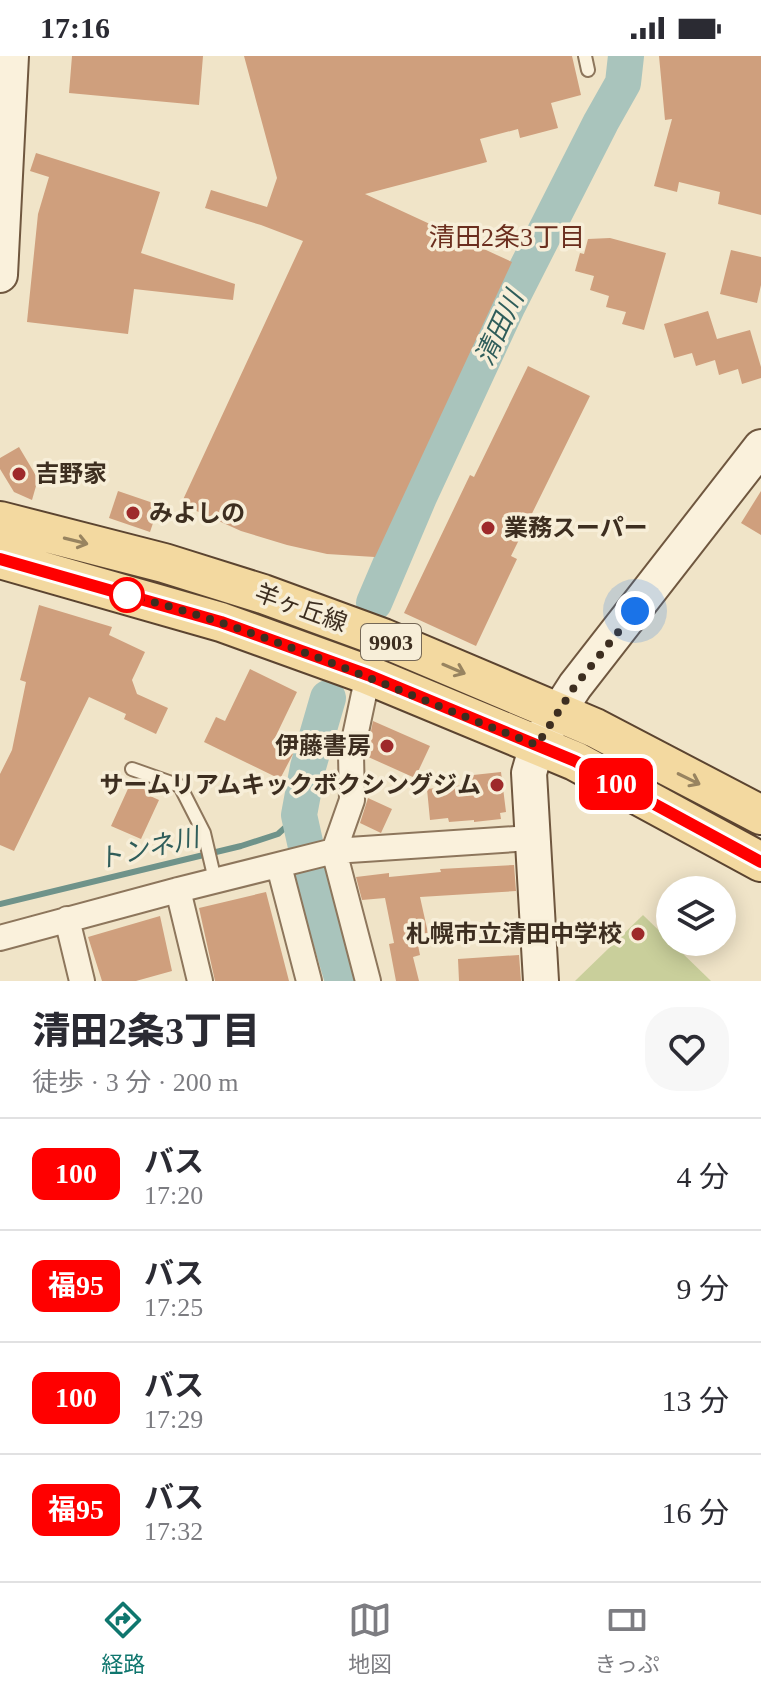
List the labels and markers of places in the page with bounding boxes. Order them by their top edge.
place label: 吉野家 [35,461,107,487]
marker: 吉野家 [10,465,28,483]
place label: みよしの [149,500,245,526]
marker: みよしの [124,504,142,522]
place label: 業務スーパー [504,515,648,541]
marker: 業務スーパー [479,519,497,537]
unlabelled marker [110,578,144,612]
place label: 伊藤書房 [275,733,371,759]
marker: 伊藤書房 [378,737,396,755]
place label: サームリアムキックボクシングジム [99,772,481,798]
marker: サームリアムキックボクシングジム [488,776,506,794]
place label: 札幌市立清田中学校 [406,921,622,947]
marker: 札幌市立清田中学校 [629,925,647,943]

